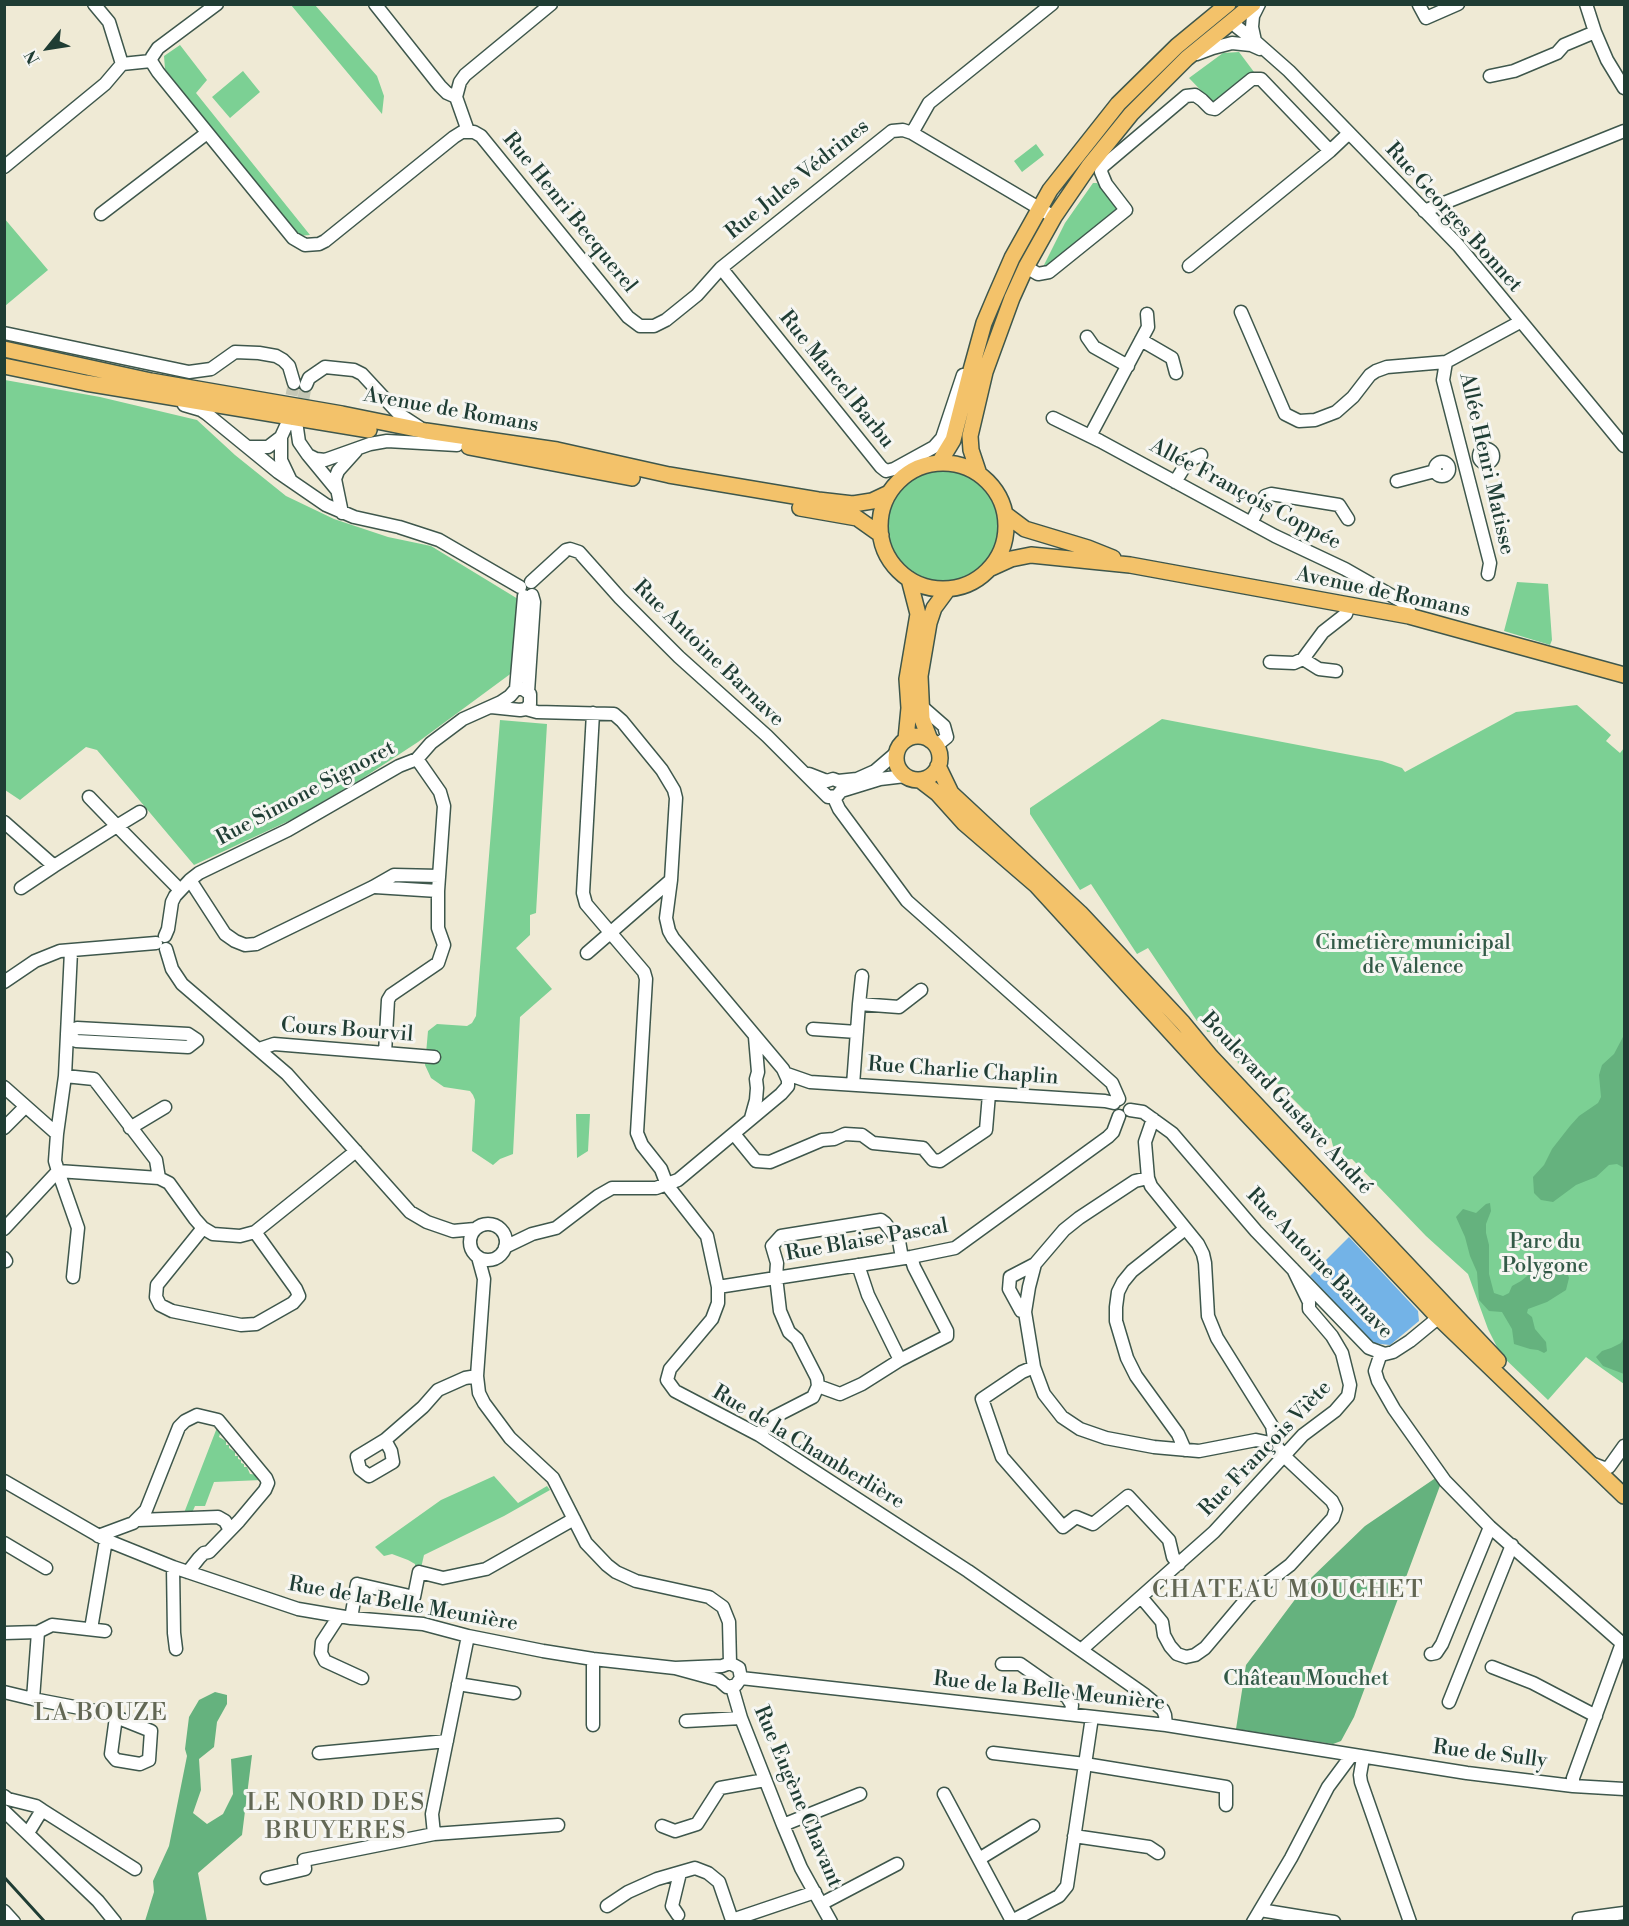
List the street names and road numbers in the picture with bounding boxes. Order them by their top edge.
street label: Rue Jules Védrines [721,114,875,246]
street label: Rue Henri Becquerel [496,128,642,298]
street label: Rue Georges Bonnet [1379,138,1527,298]
street label: Rue Marcel Barbu [773,306,899,454]
street label: Allée Henri Matisse [1453,371,1519,557]
street label: Avenue de Romans [362,383,540,439]
street label: Allée François Coppée [1145,434,1345,556]
street label: Avenue de Romans [1294,562,1472,624]
street label: Rue Antoine Barnave [627,575,789,733]
street label: Rue Simone Signoret [212,736,400,852]
street label: Boulevard Gustave André [1195,1008,1377,1200]
street label: Cours Bourvil [280,1014,414,1048]
street label: Rue Charlie Chaplin [867,1053,1059,1091]
street label: Rue Antoine Barnave [1240,1183,1398,1345]
street label: Rue Blaise Pascal [784,1214,950,1268]
street label: Rue François Viète [1195,1376,1337,1522]
street label: Rue de la Chamberlière [707,1381,909,1515]
street label: Rue de la Belle Meunière [286,1572,520,1638]
street label: Rue de la Belle Meunière [932,1667,1166,1717]
street label: Rue Eugène Chavant [747,1702,847,1892]
street label: Rue de Sully [1431,1735,1549,1775]

